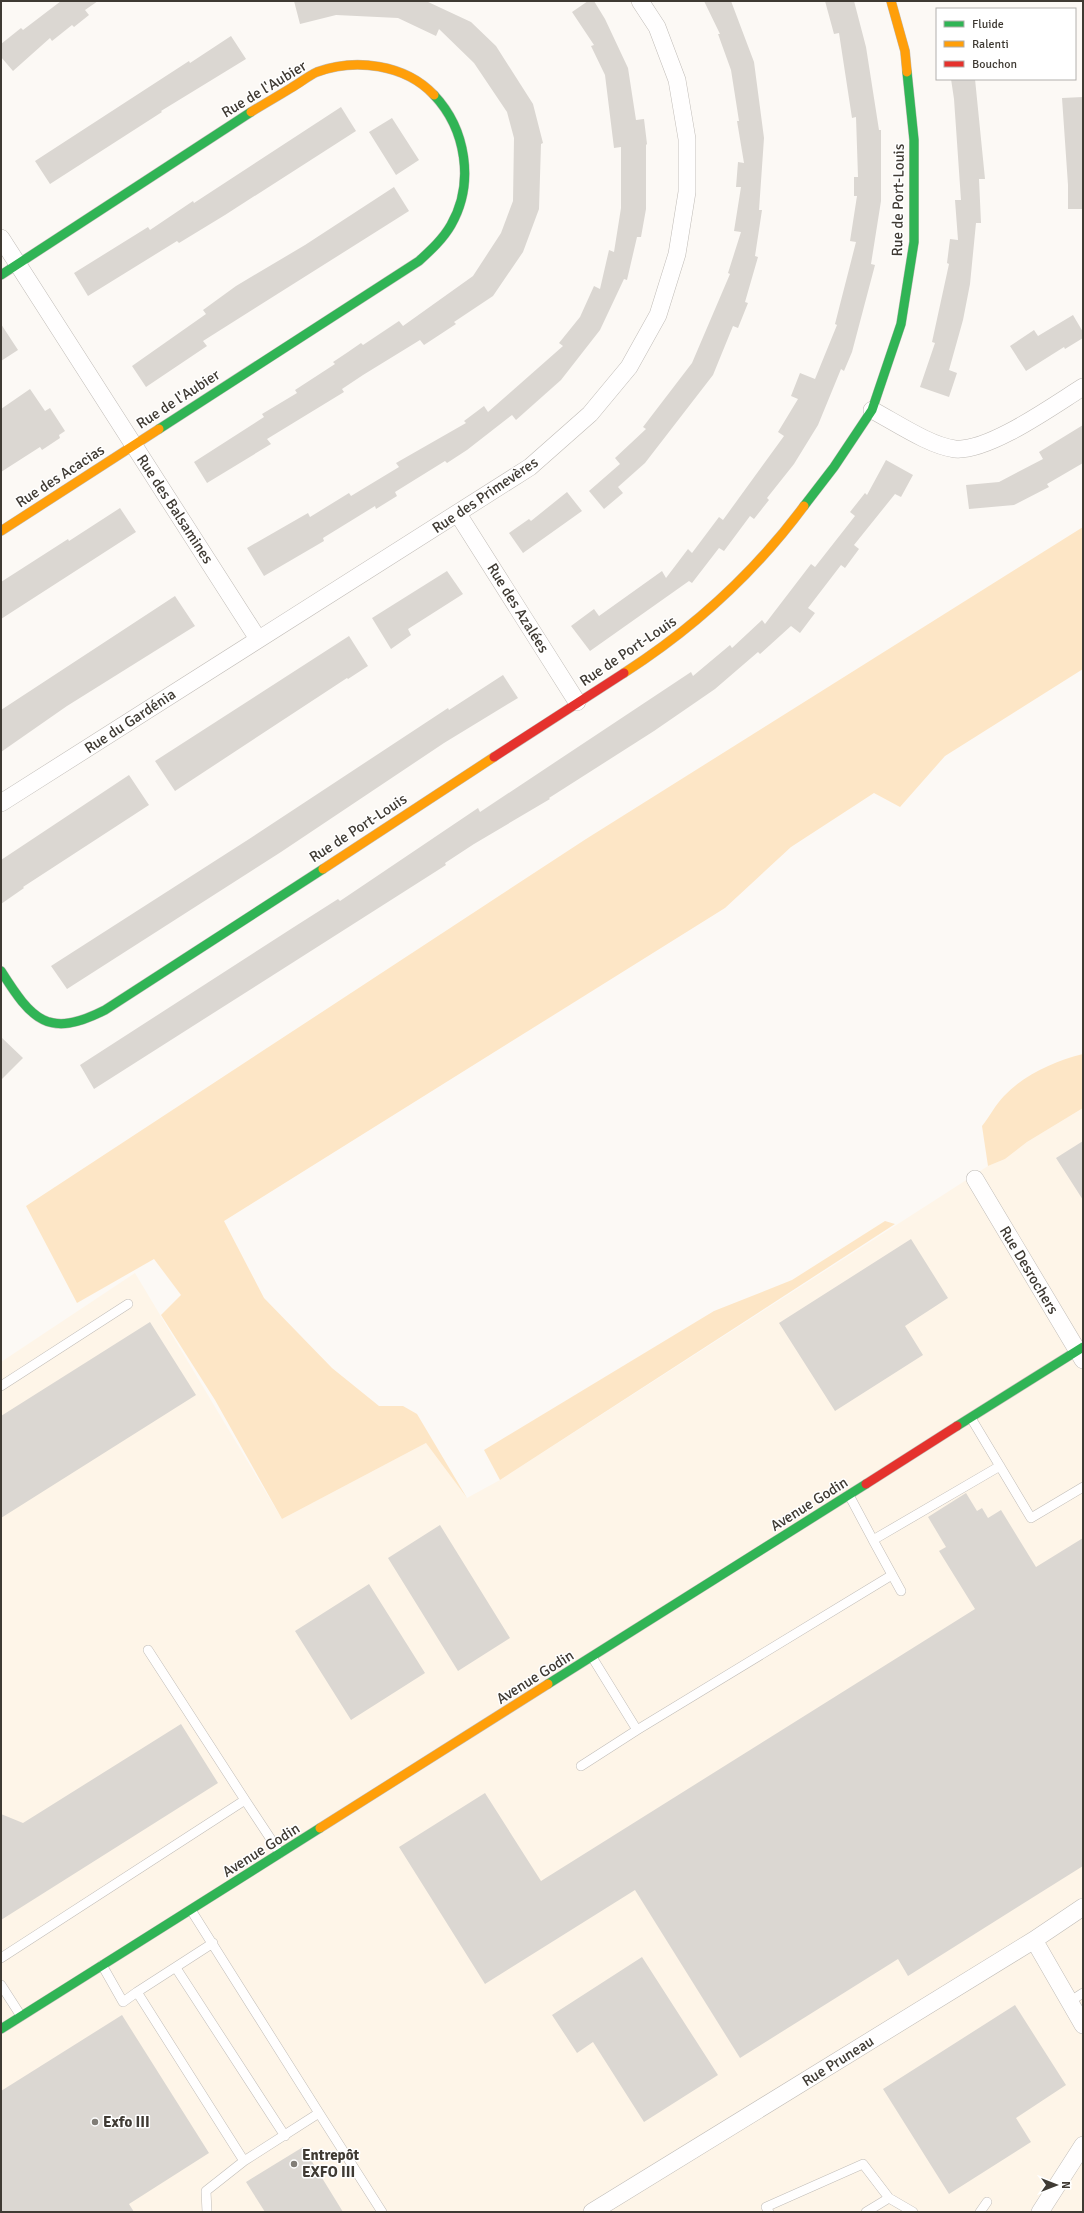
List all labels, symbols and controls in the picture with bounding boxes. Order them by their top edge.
legend [936,8,1076,80]
text: Fluide [972,17,1004,32]
text: Ralenti [972,37,1009,52]
street label: Rue de l'Aubier [218,56,310,121]
text: Bouchon [972,57,1017,72]
street label: Rue de Port-Louis [888,143,908,256]
street label: Rue de l'Aubier [133,365,223,433]
street label: Rue des Acacias [12,440,108,511]
street label: Rue des Balsamines [133,451,217,567]
street label: Rue des Primevères [429,453,542,537]
street label: Rue des Azalées [483,560,553,657]
street label: Rue de Port-Louis [576,612,680,690]
street label: Rue du Gardénia [81,685,179,757]
street label: Rue de Port-Louis [306,790,411,866]
street label: Rue Desrochers [996,1223,1063,1318]
street label: Avenue Godin [767,1473,851,1535]
street label: Avenue Godin [493,1646,577,1708]
street label: Avenue Godin [219,1819,303,1881]
street label: Rue Pruneau [799,2032,877,2090]
place label: Exfo III [103,2113,150,2131]
marker: Exfo III [90,2117,100,2127]
place label: Entrepôt EXFO III [302,2146,359,2181]
marker: Entrepôt EXFO III [289,2159,299,2169]
north arrow [1036,2165,1076,2205]
text: N [1059,2181,1072,2189]

